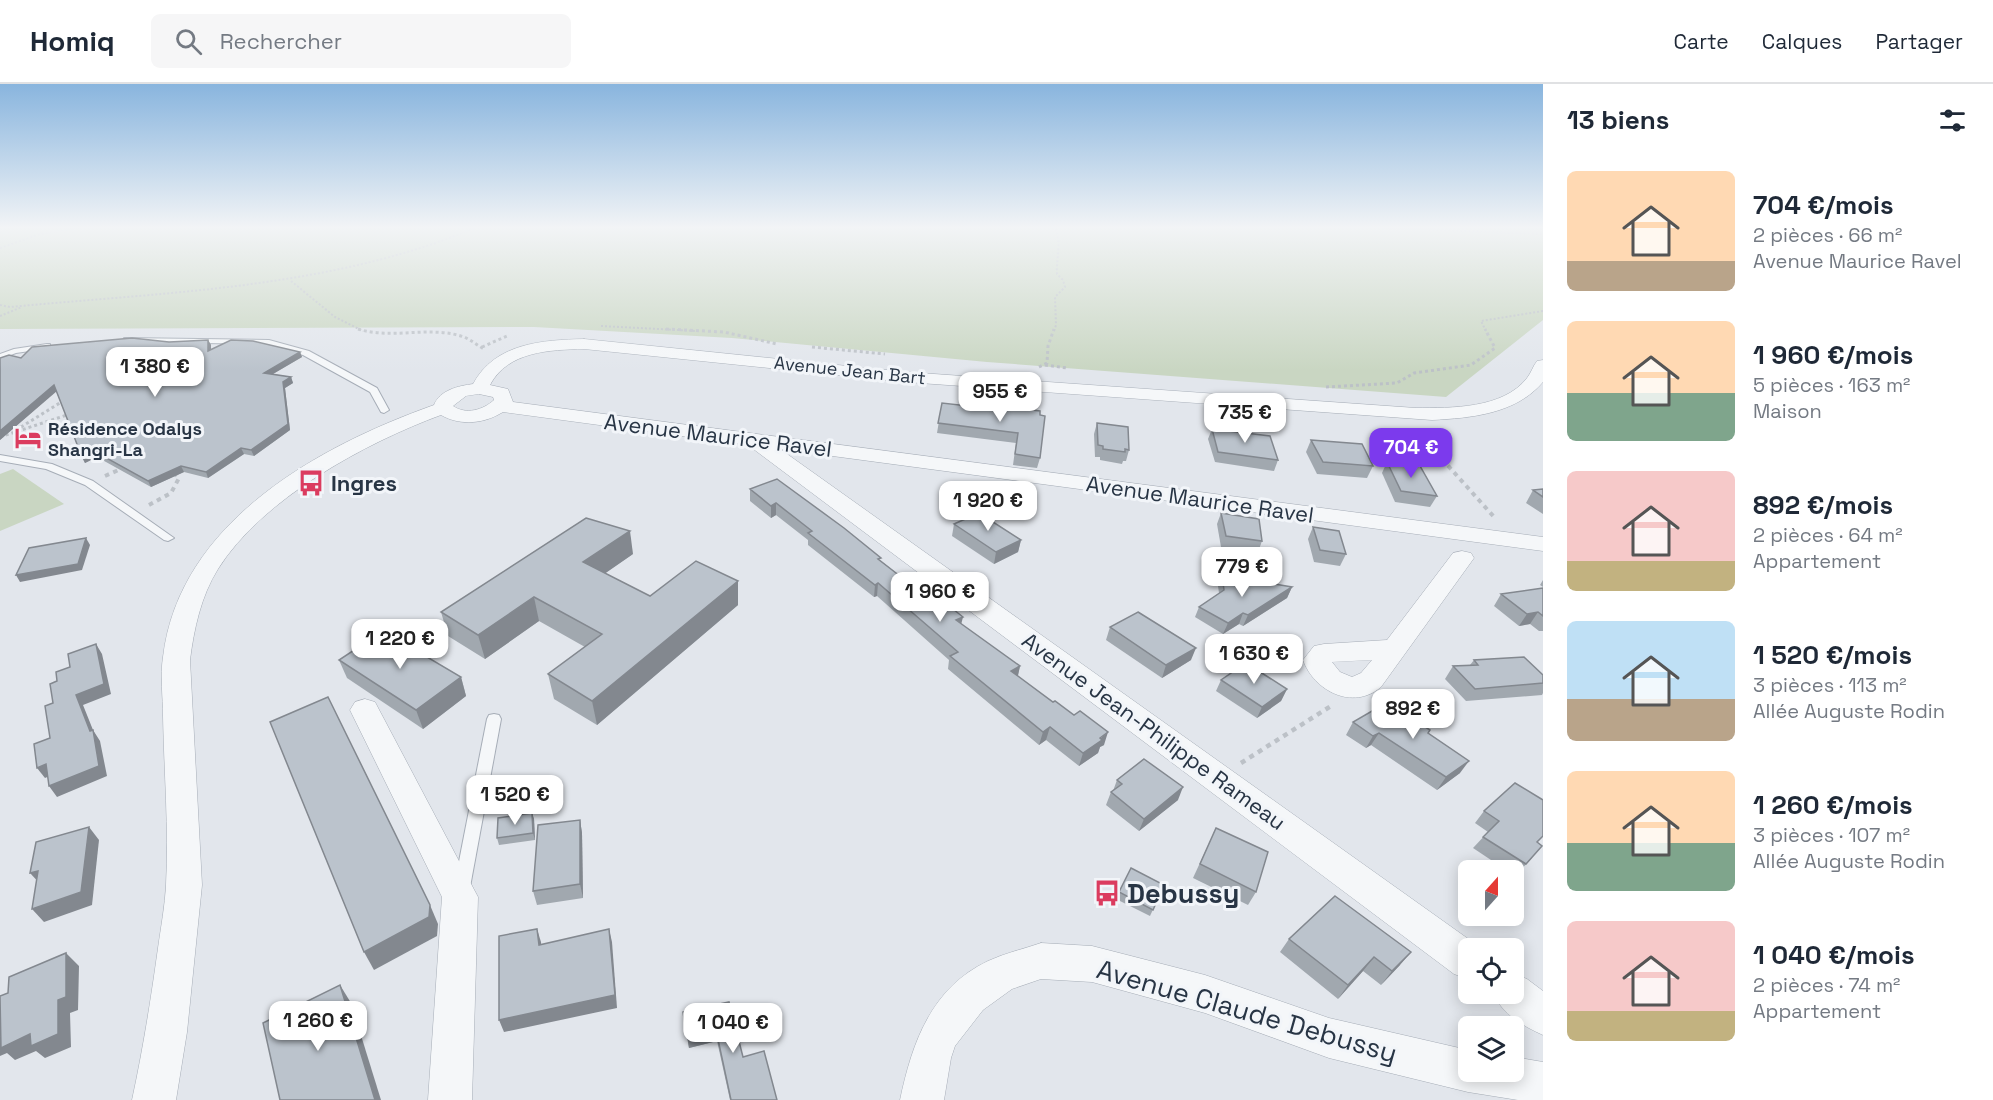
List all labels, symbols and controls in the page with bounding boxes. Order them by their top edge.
search box [151,14,571,68]
text: Homiq [30,23,115,59]
icon: search [172,25,205,58]
text: Rechercher [220,27,342,55]
text: Carte [1674,28,1729,55]
text: Calques [1762,28,1842,55]
text: Partager [1875,28,1963,55]
text: 13 biens [1567,103,1669,137]
icon: filters [1936,104,1969,137]
text: 704 €/mois [1753,188,1894,222]
icon: home [1615,195,1687,267]
text: 2 pièces · 66 m² [1753,222,1902,248]
text: Avenue Maurice Ravel [1753,248,1962,274]
text: 1 960 €/mois [1753,338,1913,372]
icon: home [1615,345,1687,417]
pin: 1 380 € [100,347,210,398]
street label: Avenue Jean Bart [773,351,927,389]
text: 1 380 € [120,353,190,379]
pin: 955 € [958,372,1042,423]
text: 5 pièces · 163 m² [1753,372,1910,398]
text: 955 € [973,378,1028,404]
pin: 735 € [1203,393,1287,444]
text: Maison [1753,398,1822,424]
text: 735 € [1218,399,1272,425]
street label: Avenue Maurice Ravel [602,407,834,463]
place label: Résidence Odalys Shangri-La [48,417,202,461]
hotel icon: Résidence Odalys Shangri-La [13,423,43,453]
pin: 704 € [1369,428,1453,479]
text: 704 € [1383,434,1439,460]
bus stop icon: Ingres [296,468,326,498]
place label: Ingres [331,469,397,497]
street label: Avenue Maurice Ravel [1084,469,1316,529]
pin: 1 920 € [933,481,1043,532]
text: 1 920 € [953,487,1023,513]
text: 892 €/mois [1753,488,1893,522]
icon: home [1615,495,1687,567]
text: 2 pièces · 64 m² [1753,522,1903,548]
pin: 779 € [1200,547,1284,598]
text: Appartement [1753,548,1881,574]
text: 779 € [1215,553,1269,579]
pin: 1 960 € [885,572,995,623]
text: 1 960 € [905,578,975,604]
pin: 1 220 € [345,619,455,670]
text: 1 220 € [365,625,435,651]
street label: Avenue Jean-Philippe Rameau [1017,626,1291,836]
pin: 1 630 € [1199,634,1309,685]
text: 1 520 €/mois [1753,638,1912,672]
text: 1 630 € [1219,640,1289,666]
icon: home [1615,645,1687,717]
text: 3 pièces · 113 m² [1753,672,1907,698]
pin: 892 € [1371,689,1455,740]
text: 892 € [1386,695,1440,721]
text: Allée Auguste Rodin [1753,698,1945,724]
pin: 1 520 € [460,775,570,826]
text: 1 520 € [480,781,550,807]
text: 1 260 €/mois [1753,788,1913,822]
icon: home [1615,795,1687,867]
text: 3 pièces · 107 m² [1753,822,1910,848]
text: Allée Auguste Rodin [1753,848,1945,874]
north arrow [1458,860,1524,926]
map controls [1458,860,1524,1082]
place label: Debussy [1127,876,1239,911]
bus stop icon: Debussy [1092,878,1122,908]
button: locate [1458,938,1524,1004]
text: 1 040 €/mois [1753,938,1915,972]
icon: home [1615,945,1687,1017]
street label: Avenue Claude Debussy [1093,951,1401,1071]
text: 2 pièces · 74 m² [1753,972,1900,998]
text: Appartement [1753,998,1881,1024]
pin: 1 260 € [263,1001,373,1052]
pin: 1 040 € [678,1003,788,1054]
text: 1 260 € [283,1007,353,1033]
text: 1 040 € [697,1009,769,1035]
button: layers [1458,1016,1524,1082]

